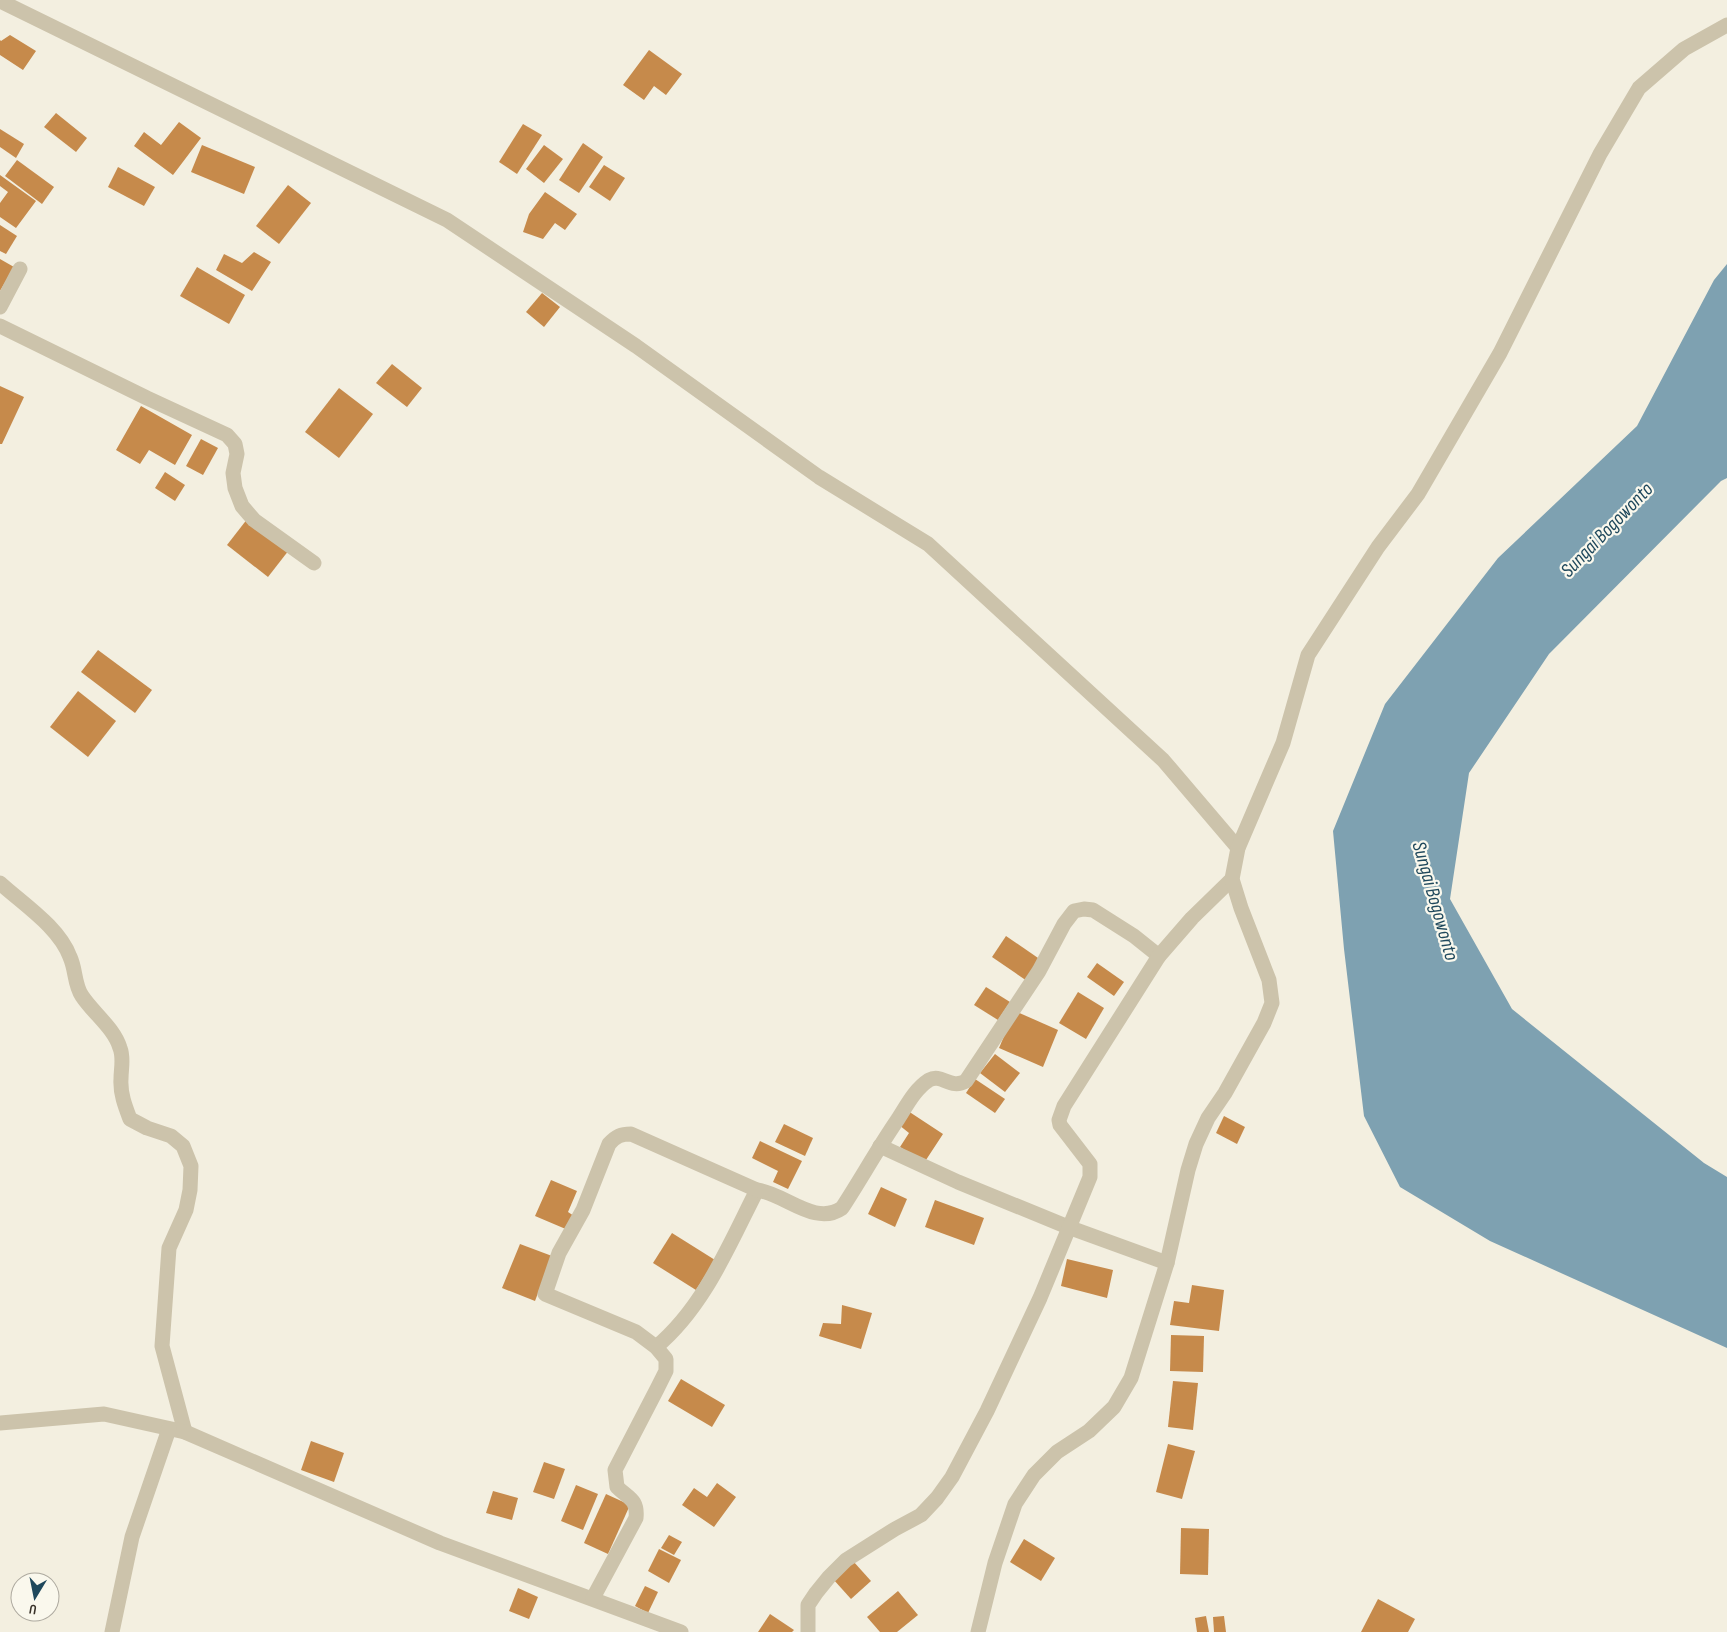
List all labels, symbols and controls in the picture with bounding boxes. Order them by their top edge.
water label: Sungai Bogowonto [1556,478,1658,582]
water label: Sungai Bogowonto [1407,839,1463,963]
north arrow [10,1572,60,1622]
text: U [28,1600,38,1618]

